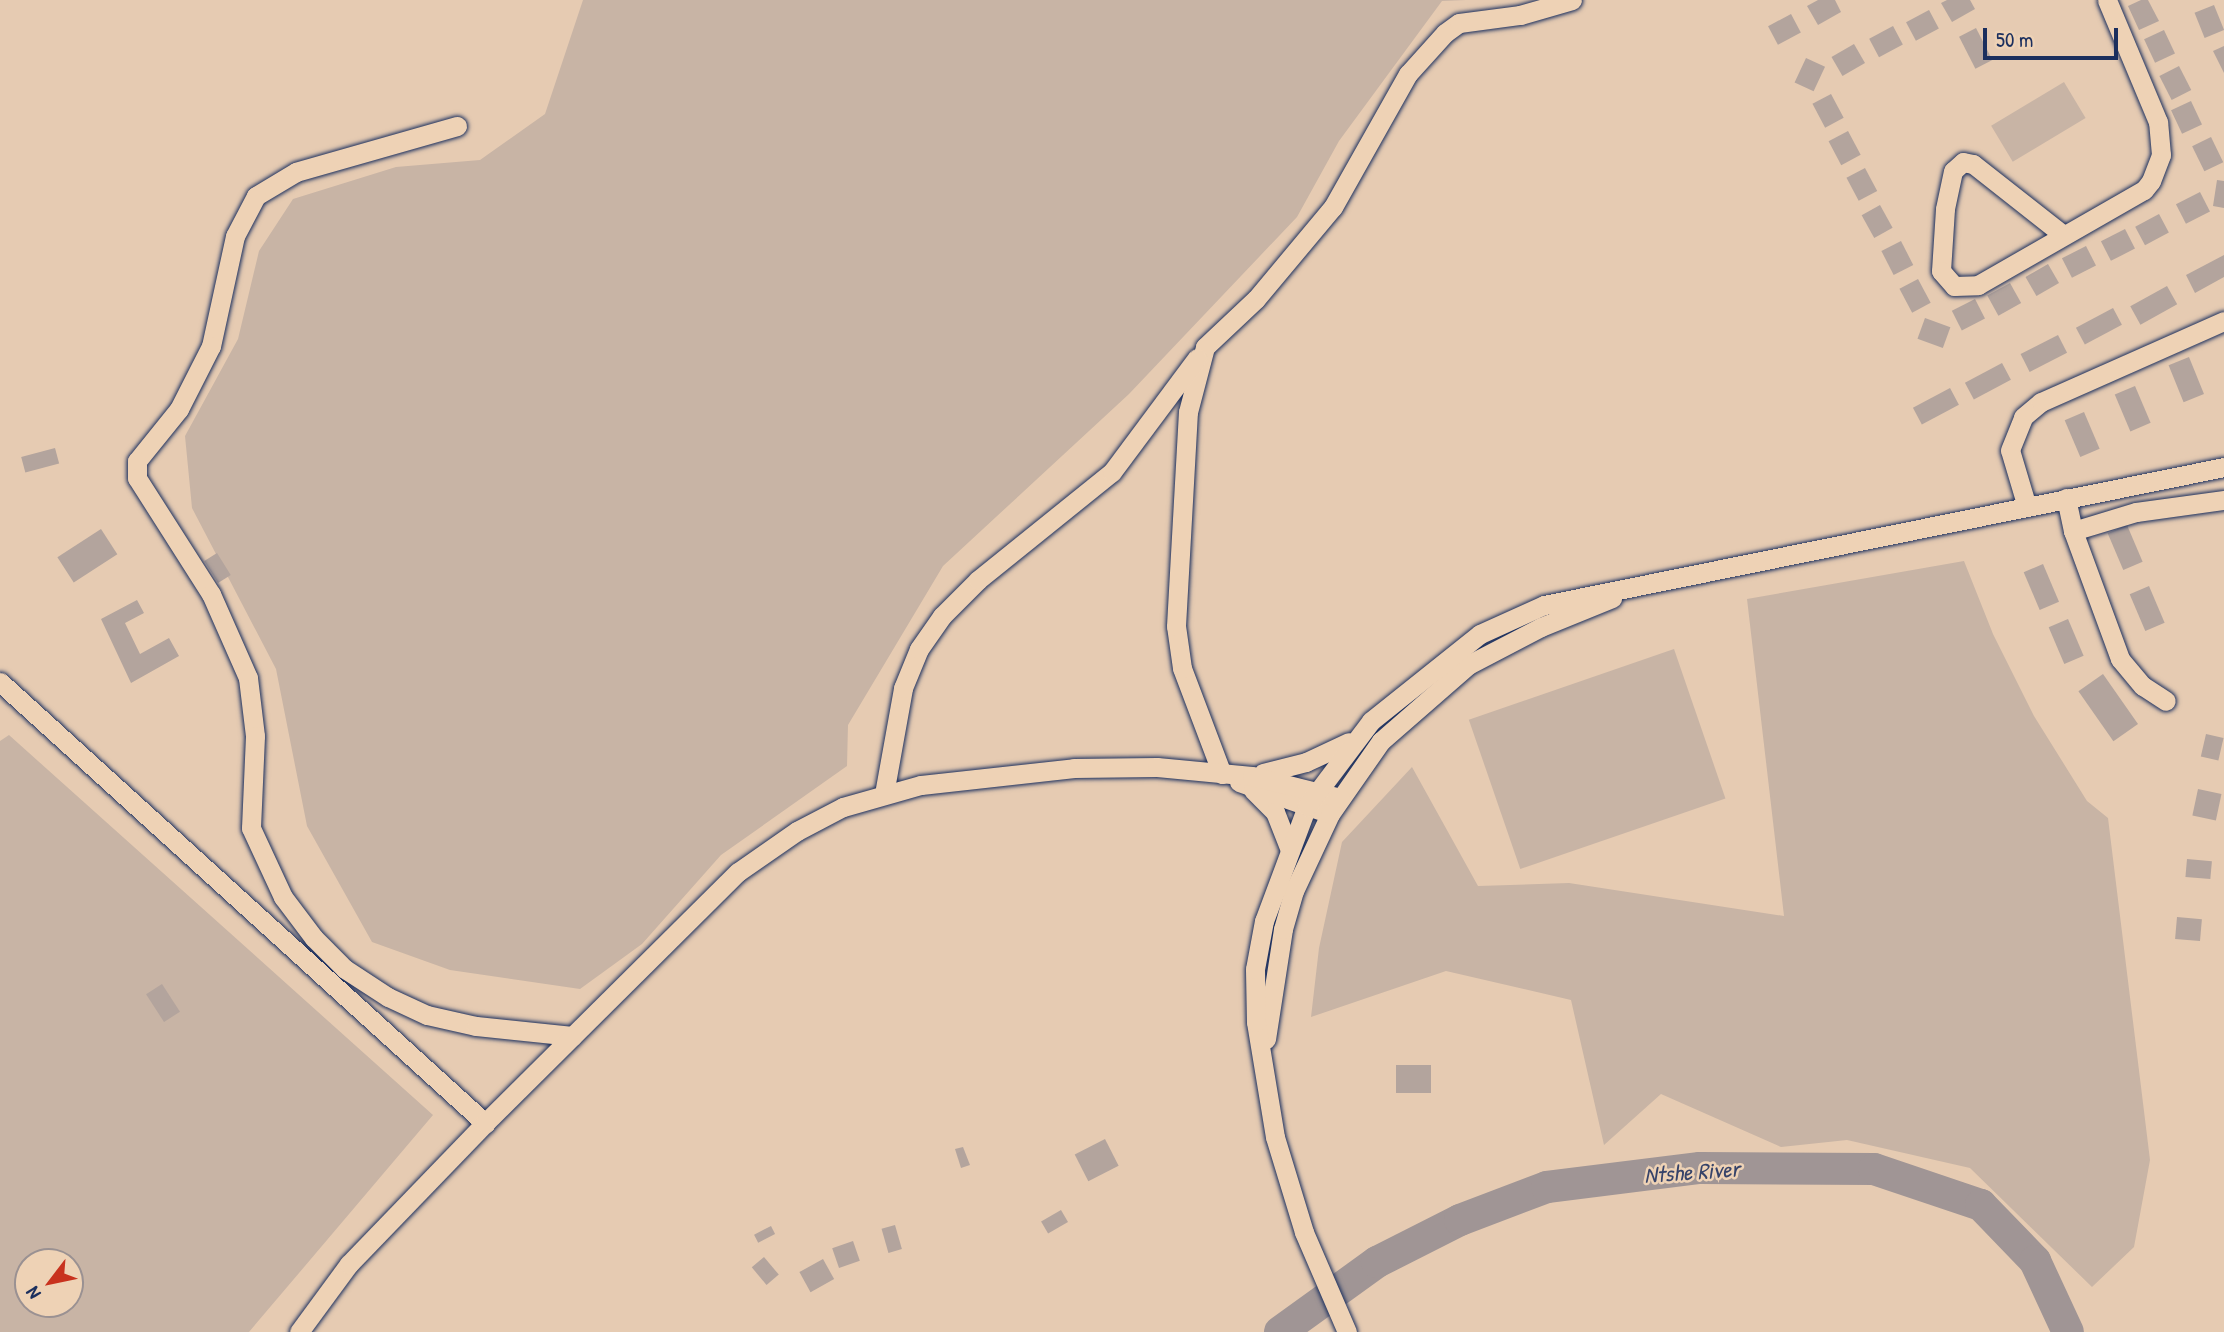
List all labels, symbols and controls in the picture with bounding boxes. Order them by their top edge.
scale bar [1986,14,2121,58]
text: 50 m [1996,25,2033,54]
water label: Ntshe River [1643,1155,1741,1189]
north arrow [14,1248,84,1318]
text: N [19,1282,47,1304]

